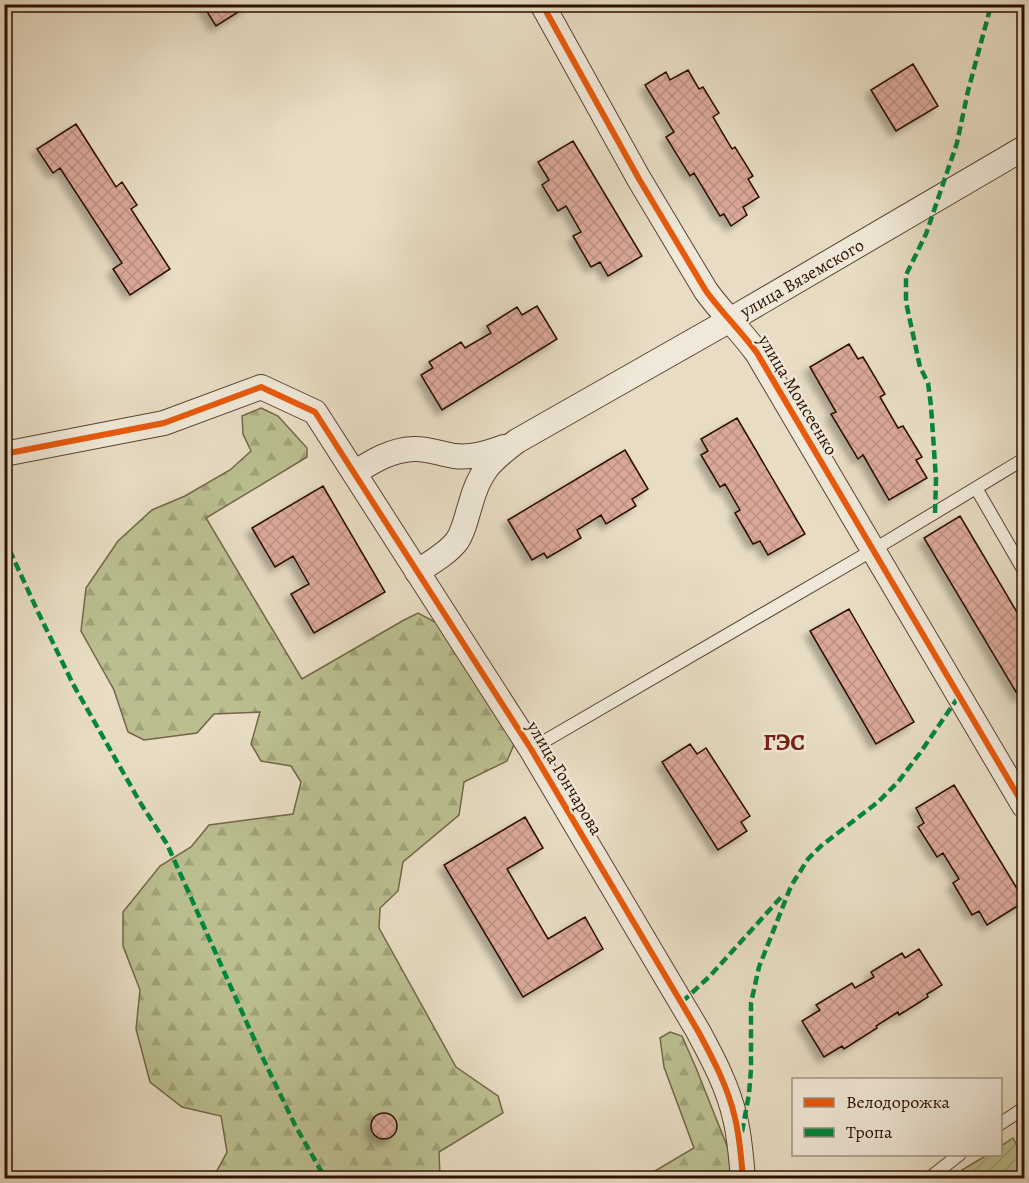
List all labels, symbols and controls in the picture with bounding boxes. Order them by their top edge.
street label: улица Вяземского [735,233,868,324]
street label: улица Моисеенко [752,329,843,460]
street label: улица Гончарова [521,716,609,840]
district label: ГЭС [763,726,805,758]
legend [792,1078,1002,1156]
text: Велодорожка [846,1090,951,1114]
text: Тропа [846,1120,893,1144]

